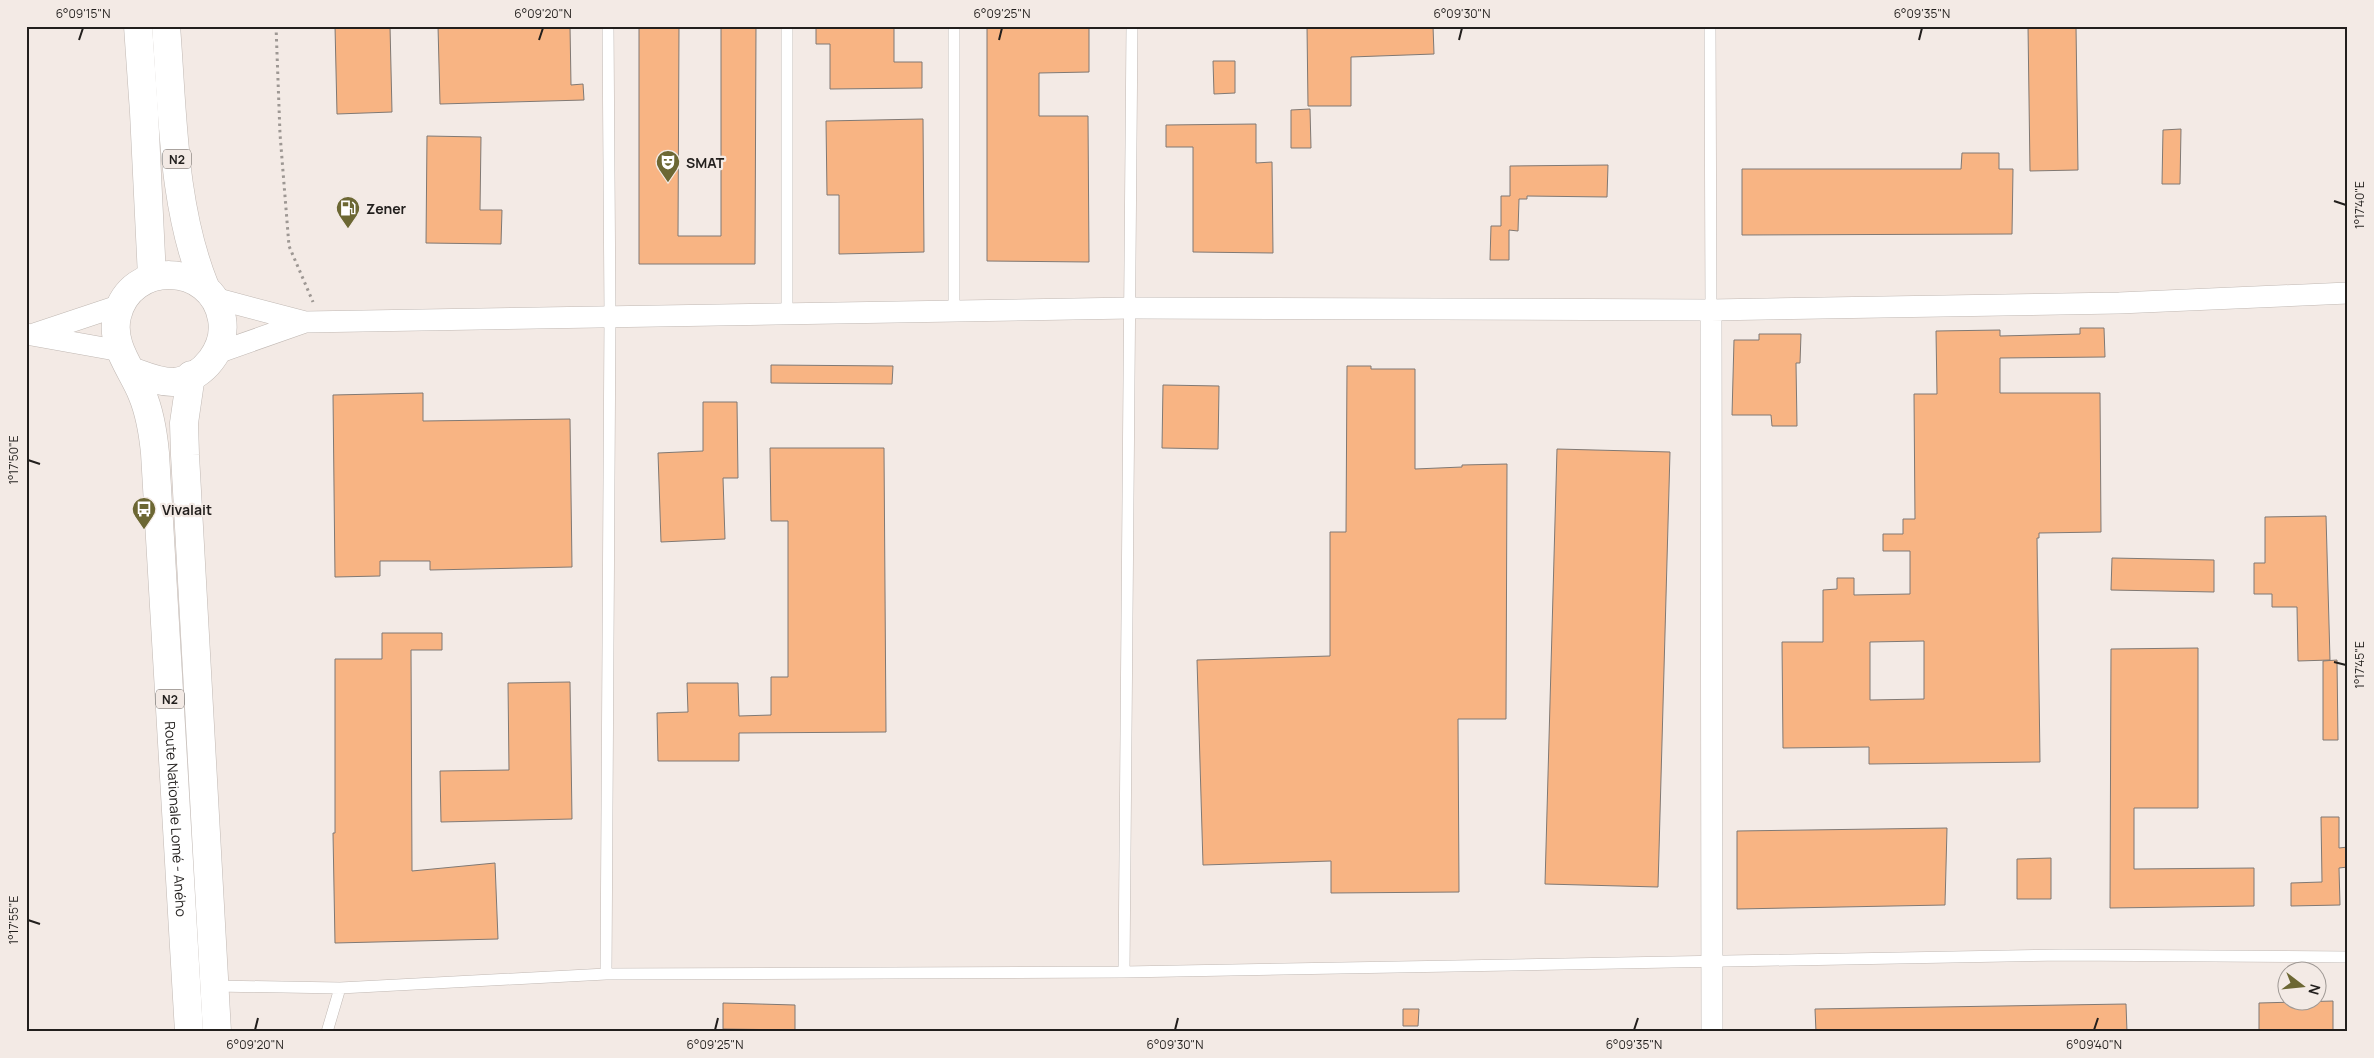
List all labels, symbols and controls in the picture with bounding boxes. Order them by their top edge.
text: 6°09'15"N [56,5,110,22]
text: 6°09'20"N [514,5,572,22]
text: 6°09'25"N [974,5,1030,22]
text: 6°09'30"N [1433,5,1491,22]
text: 6°09'35"N [1894,5,1950,22]
theatre icon: SMAT [655,149,681,183]
road number: N2 [163,150,191,168]
place label: SMAT [686,153,725,172]
text: 1°17'40"E [2351,181,2368,229]
fuel station icon: Zener [335,195,361,229]
place label: Zener [366,199,407,218]
text: 1°17'50"E [5,435,22,485]
bus stop icon: Vivalait [131,496,157,530]
place label: Vivalait [162,500,212,519]
text: 1°17'45"E [2351,641,2368,689]
road number: N2 [156,690,184,709]
street label: Route Nationale Lomé - Aného [161,721,192,917]
text: 1°17'55"E [5,895,22,944]
north arrow [2276,960,2326,1010]
text: N [2304,982,2325,997]
text: 6°09'20"N [226,1036,284,1053]
text: 6°09'25"N [687,1036,743,1053]
text: 6°09'30"N [1146,1036,1204,1053]
text: 6°09'35"N [1606,1036,1662,1053]
text: 6°09'40"N [2066,1036,2122,1053]

